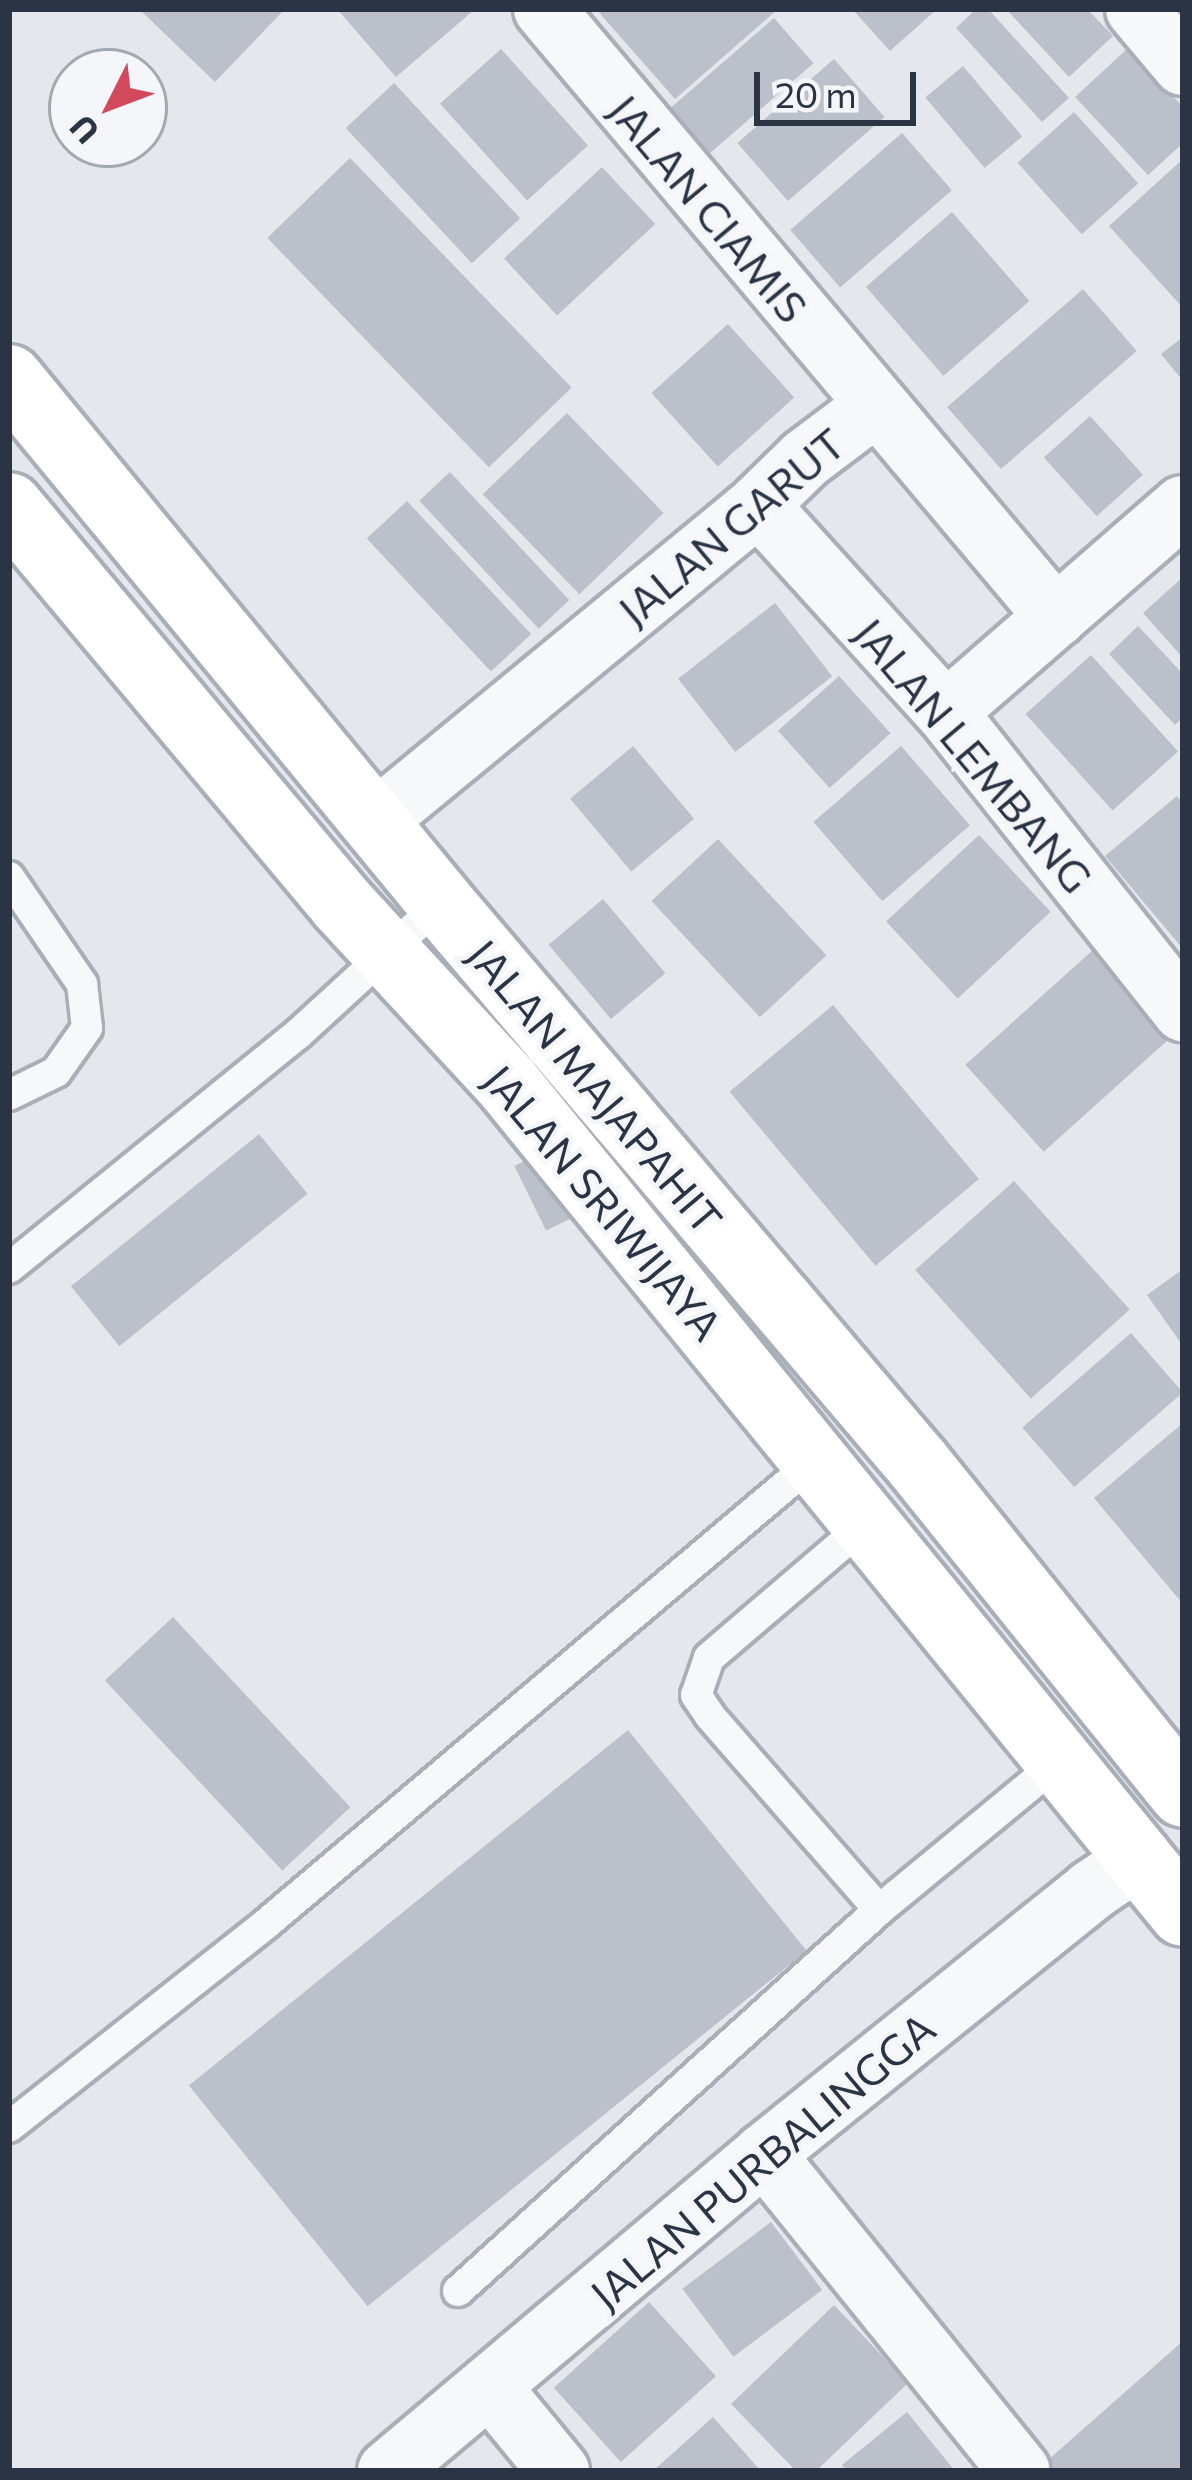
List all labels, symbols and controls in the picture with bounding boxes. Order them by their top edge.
north arrow [48,48,168,168]
scale bar [760,48,922,122]
text: 20 m [775,71,857,115]
street label: JALAN CIAMIS [600,85,818,331]
text: U [60,108,106,153]
street label: JALAN GARUT [608,417,854,635]
street label: JALAN LEMBANG [845,608,1103,902]
street label: JALAN MAJAPAHIT [459,929,733,1243]
street label: JALAN SRIWIJAYA [474,1054,734,1350]
street label: JALAN PURBALINGGA [580,2002,944,2318]

